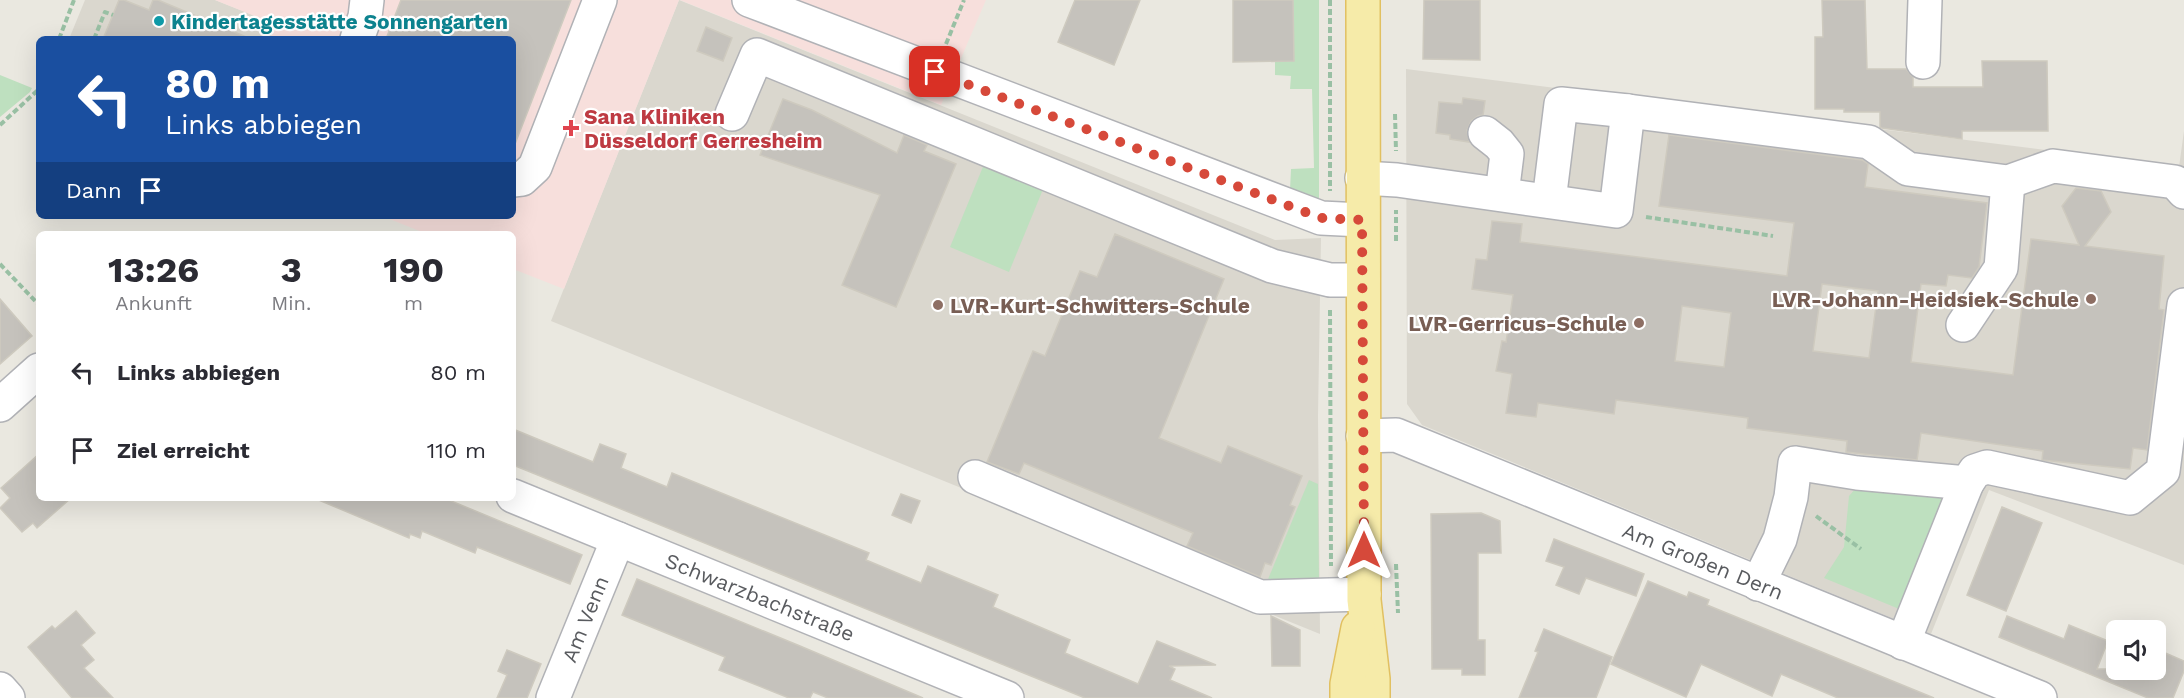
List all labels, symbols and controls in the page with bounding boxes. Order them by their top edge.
place label: Kindertagesstätte Sonnengarten [171,9,508,34]
marker: Kindertagesstätte Sonnengarten [152,14,166,28]
pin [909,46,960,97]
icon: arrive [918,55,951,88]
text: 80 m [165,59,270,108]
icon: left [66,60,144,138]
place label: Sana Kliniken Düsseldorf Gerresheim [584,104,822,153]
text: Links abbiegen [165,109,362,141]
marker: Sana Kliniken Düsseldorf Gerresheim [562,119,580,137]
icon: arrive [134,174,167,207]
text: Dann [66,178,122,203]
text: 13:26 [108,249,199,291]
text: 3 [281,249,302,291]
text: 190 [383,249,444,291]
place label: LVR-Johann-Heidsiek-Schule [1772,287,2079,312]
text: Ankunft [115,291,192,315]
text: Min. [271,291,311,315]
text: m [404,291,423,315]
marker: LVR-Johann-Heidsiek-Schule [2084,292,2098,306]
place label: LVR-Kurt-Schwitters-Schule [950,293,1250,318]
marker: LVR-Kurt-Schwitters-Schule [931,298,945,312]
place label: LVR-Gerricus-Schule [1408,311,1627,336]
marker: LVR-Gerricus-Schule [1632,316,1646,330]
icon: left [66,356,99,389]
text: Links abbiegen [117,360,280,385]
text: 80 m [430,360,486,385]
icon: arrive [66,434,99,467]
text: Ziel erreicht [117,438,250,463]
text: 110 m [427,438,486,463]
street label: Am Großen Dern [1619,517,1787,605]
position arrow [1332,518,1396,582]
street label: Schwarzbachstraße [662,548,858,646]
street label: Am Venn [556,572,614,666]
map controls [2106,620,2166,680]
button: sound [2106,620,2166,680]

